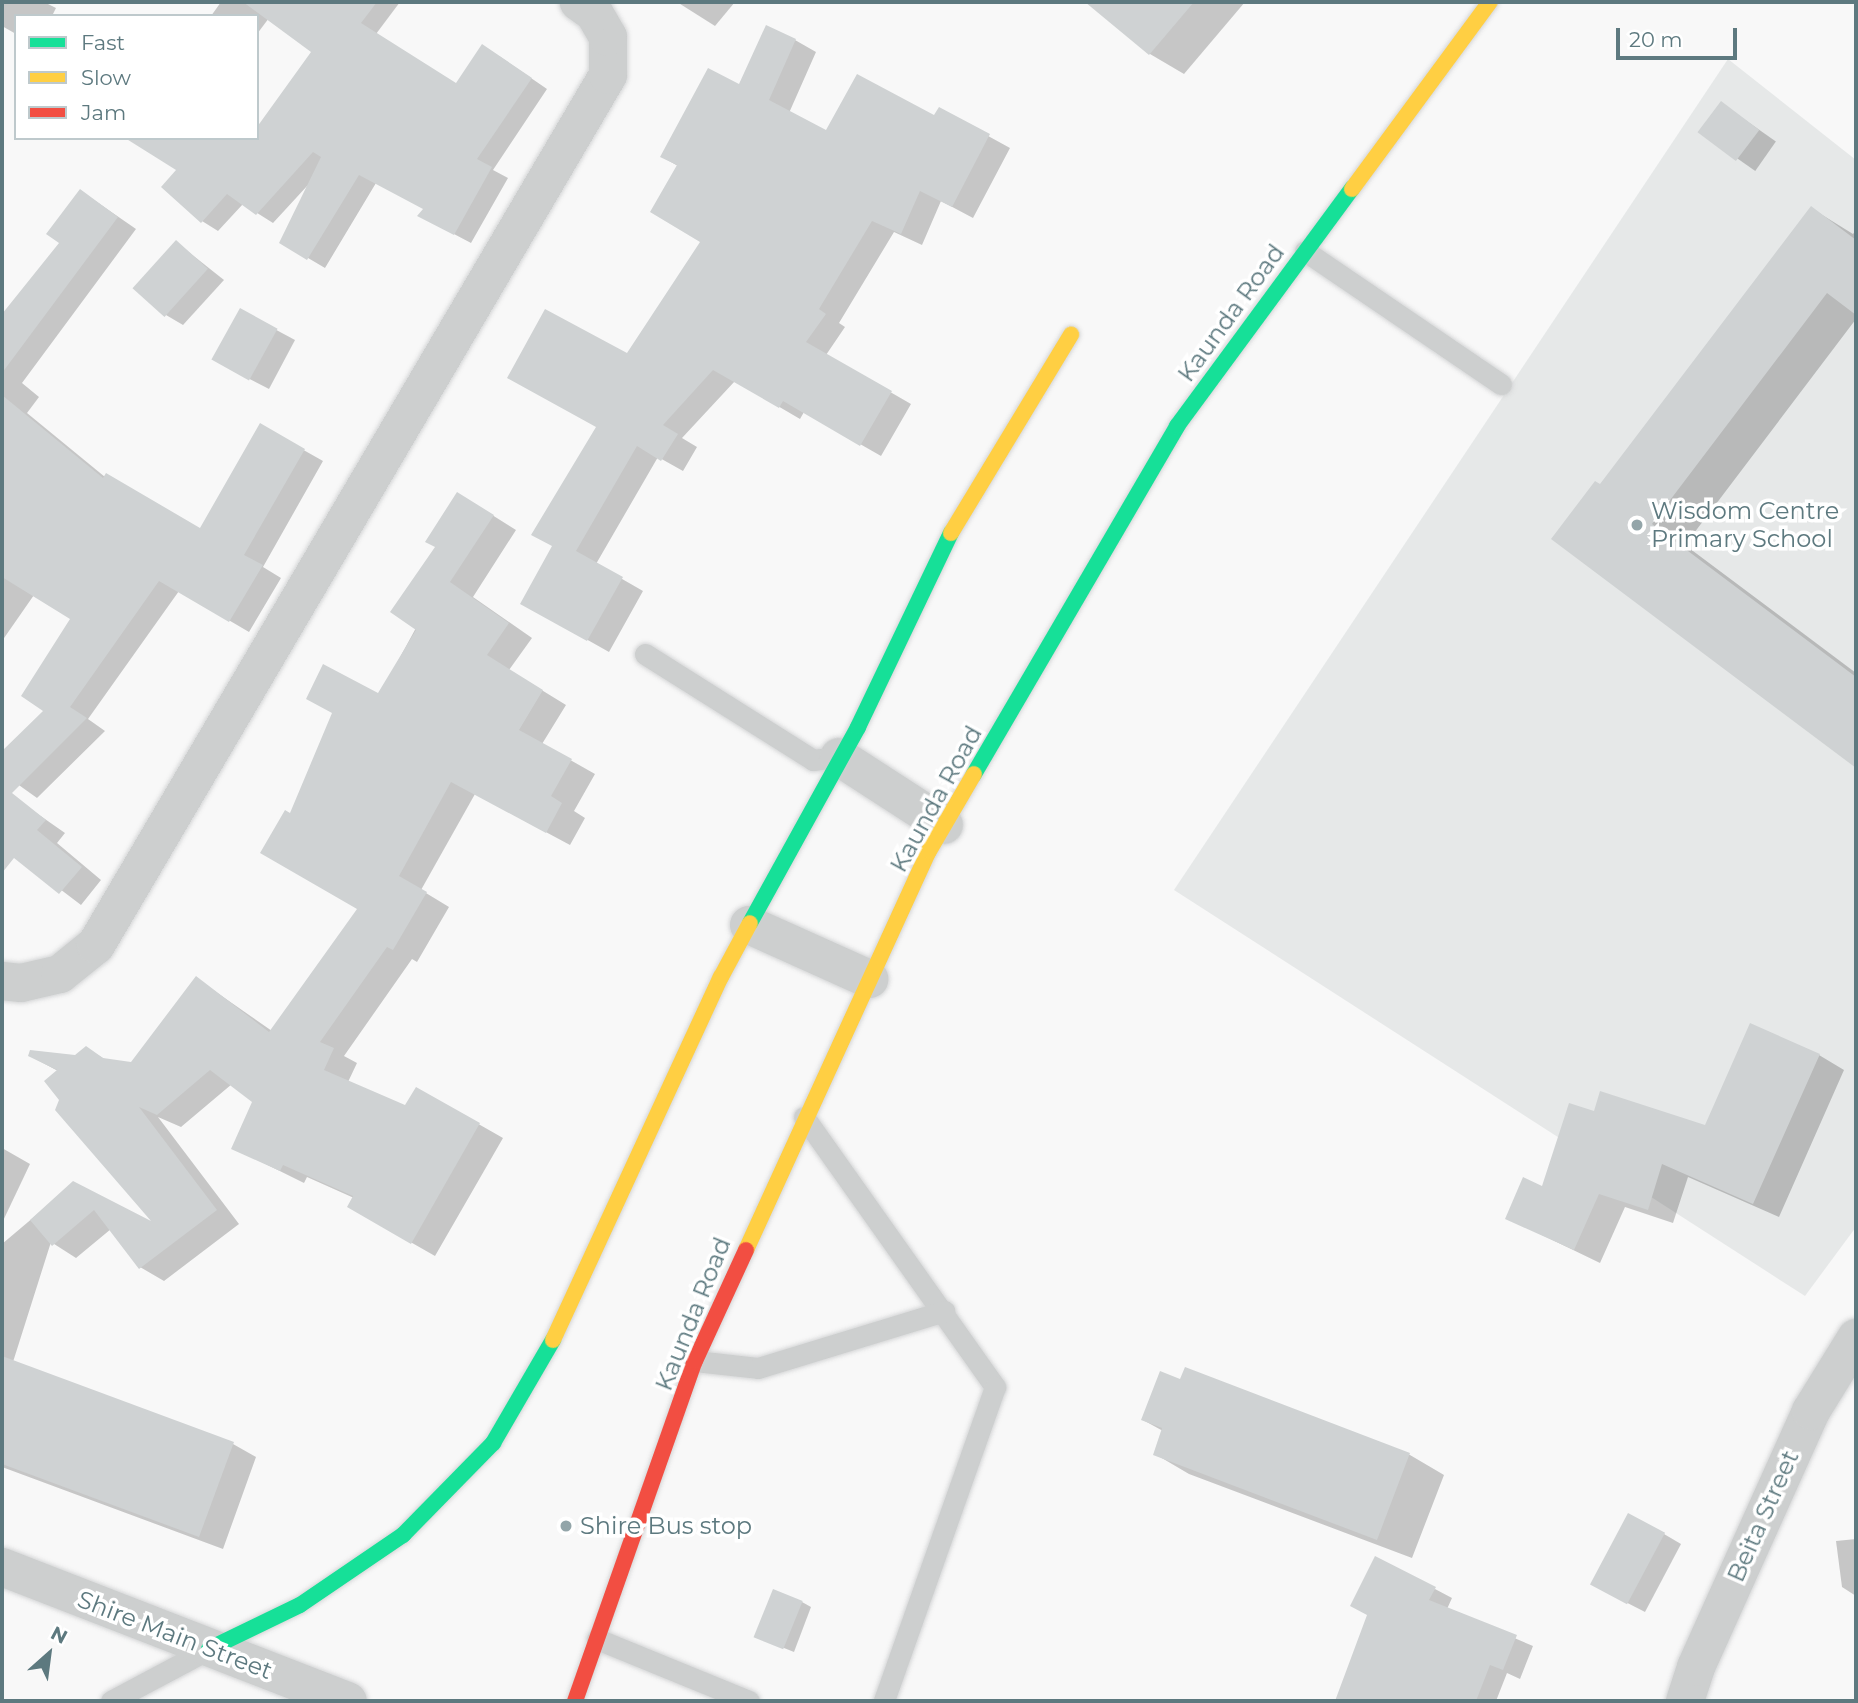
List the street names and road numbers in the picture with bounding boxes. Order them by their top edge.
street label: Kaunda Road [1172,239,1290,387]
street label: Kaunda Road [884,721,988,877]
street label: Kaunda Road [649,1233,737,1395]
street label: Beita Street [1721,1446,1805,1586]
street label: Shire Main Street [74,1585,276,1685]

